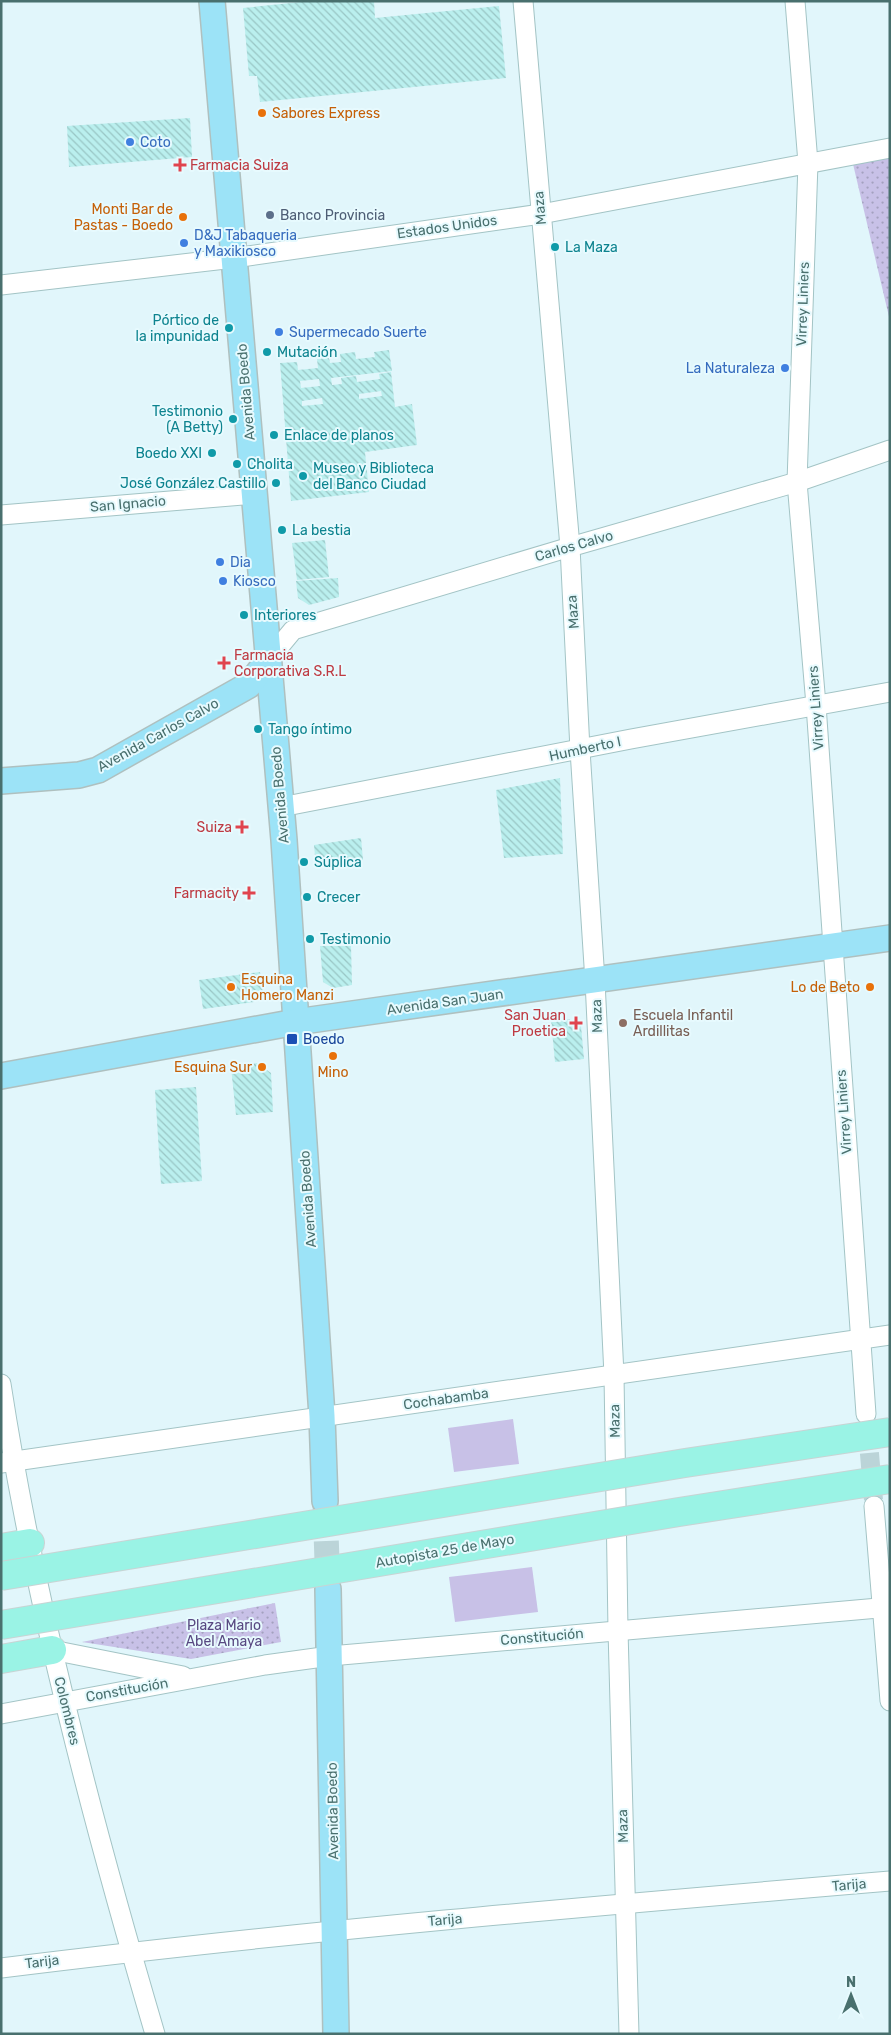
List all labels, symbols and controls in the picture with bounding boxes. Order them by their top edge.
place label: Sabores Express [272,105,380,122]
marker: Sabores Express [256,107,268,119]
place label: Coto [140,134,171,151]
marker: Coto [124,136,136,148]
place label: Farmacia Suiza [190,157,289,174]
marker: Farmacia Suiza [174,159,186,171]
street label: Maza [530,190,550,226]
place label: Monti Bar de Pastas - Boedo [74,201,173,234]
place label: Banco Provincia [280,207,385,224]
marker: Banco Provincia [264,209,276,221]
marker: Monti Bar de Pastas - Boedo [177,211,189,223]
street label: Estados Unidos [396,212,498,242]
place label: D&J Tabaqueria y Maxikiosco [194,227,297,260]
marker: D&J Tabaqueria y Maxikiosco [178,237,190,249]
place label: La Maza [565,239,618,256]
marker: La Maza [549,241,561,253]
street label: Virrey Liniers [793,261,813,347]
place label: Pórtico de la impunidad [136,312,219,345]
marker: Pórtico de la impunidad [223,322,235,334]
place label: Supermecado Suerte [289,324,427,341]
marker: Supermecado Suerte [273,326,285,338]
street label: Avenida Boedo [233,343,259,441]
place label: Mutación [277,344,337,361]
marker: Mutación [261,346,273,358]
place label: La Naturaleza [686,360,775,377]
marker: La Naturaleza [779,362,791,374]
place label: Testimonio (A Betty) [152,403,223,436]
marker: Testimonio (A Betty) [227,413,239,425]
place label: Enlace de planos [284,427,394,444]
marker: Enlace de planos [268,429,280,441]
place label: Boedo XXI [135,445,202,462]
marker: Boedo XXI [206,447,218,459]
place label: Cholita [247,456,293,473]
marker: Cholita [231,458,243,470]
place label: Museo y Biblioteca del Banco Ciudad [313,460,434,493]
marker: Museo y Biblioteca del Banco Ciudad [297,470,309,482]
place label: José González Castillo [120,475,266,492]
marker: José González Castillo [270,477,282,489]
street label: San Ignacio [89,492,167,516]
place label: La bestia [292,522,351,539]
marker: La bestia [276,524,288,536]
street label: Carlos Calvo [533,527,615,565]
place label: Dia [230,554,251,571]
marker: Dia [214,556,226,568]
place label: Kiosco [233,573,276,590]
marker: Kiosco [217,575,229,587]
street label: Maza [563,595,583,629]
place label: Interiores [254,607,316,624]
marker: Interiores [238,609,250,621]
place label: Farmacia Corporativa S.R.L [234,647,346,680]
marker: Farmacia Corporativa S.R.L [218,657,230,669]
street label: Virrey Liniers [805,665,827,751]
street label: Avenida Carlos Calvo [94,695,222,775]
place label: Tango íntimo [268,721,352,738]
marker: Tango íntimo [252,723,264,735]
street label: Humberto I [547,733,623,765]
street label: Avenida Boedo [267,746,293,844]
place label: Suiza [197,819,232,836]
marker: Suiza [236,821,248,833]
place label: Súplica [314,854,362,871]
marker: Súplica [298,856,310,868]
place label: Farmacity [174,885,239,902]
marker: Farmacity [243,887,255,899]
place label: Crecer [317,889,361,906]
marker: Crecer [301,891,313,903]
place label: Testimonio [320,931,391,948]
marker: Testimonio [304,933,316,945]
place label: Esquina Homero Manzi [241,971,334,1004]
place label: Lo de Beto [791,979,860,996]
marker: Esquina Homero Manzi [225,981,237,993]
marker: Lo de Beto [864,981,876,993]
street label: Avenida San Juan [386,985,504,1019]
street label: Maza [588,999,606,1033]
place label: San Juan Proetica [504,1007,566,1040]
place label: Escuela Infantil Ardillitas [633,1007,733,1040]
marker: San Juan Proetica [570,1017,582,1029]
marker: Escuela Infantil Ardillitas [617,1017,629,1029]
place label: Boedo [303,1031,345,1048]
marker: Boedo [285,1032,299,1046]
marker: Mino [327,1050,339,1062]
place label: Esquina Sur [174,1059,253,1076]
marker: Esquina Sur [256,1061,268,1073]
place label: Mino [317,1064,349,1081]
street label: Virrey Liniers [833,1069,855,1155]
street label: Avenida Boedo [296,1150,320,1248]
street label: Cochabamba [402,1385,490,1413]
street label: Maza [606,1404,624,1438]
street label: Autopista 25 de Mayo [374,1530,516,1572]
park label: Plaza Mario Abel Amaya [186,1617,262,1650]
street label: Constitución [500,1625,584,1649]
street label: Constitución [84,1674,170,1706]
street label: Colombres [50,1675,84,1747]
street label: Avenida Boedo [324,1762,342,1860]
street label: Maza [614,1809,632,1843]
street label: Tarija [831,1875,867,1895]
street label: Tarija [427,1910,463,1930]
street label: Tarija [24,1951,60,1973]
north arrow [826,1970,876,2020]
text: N [846,1974,856,1991]

